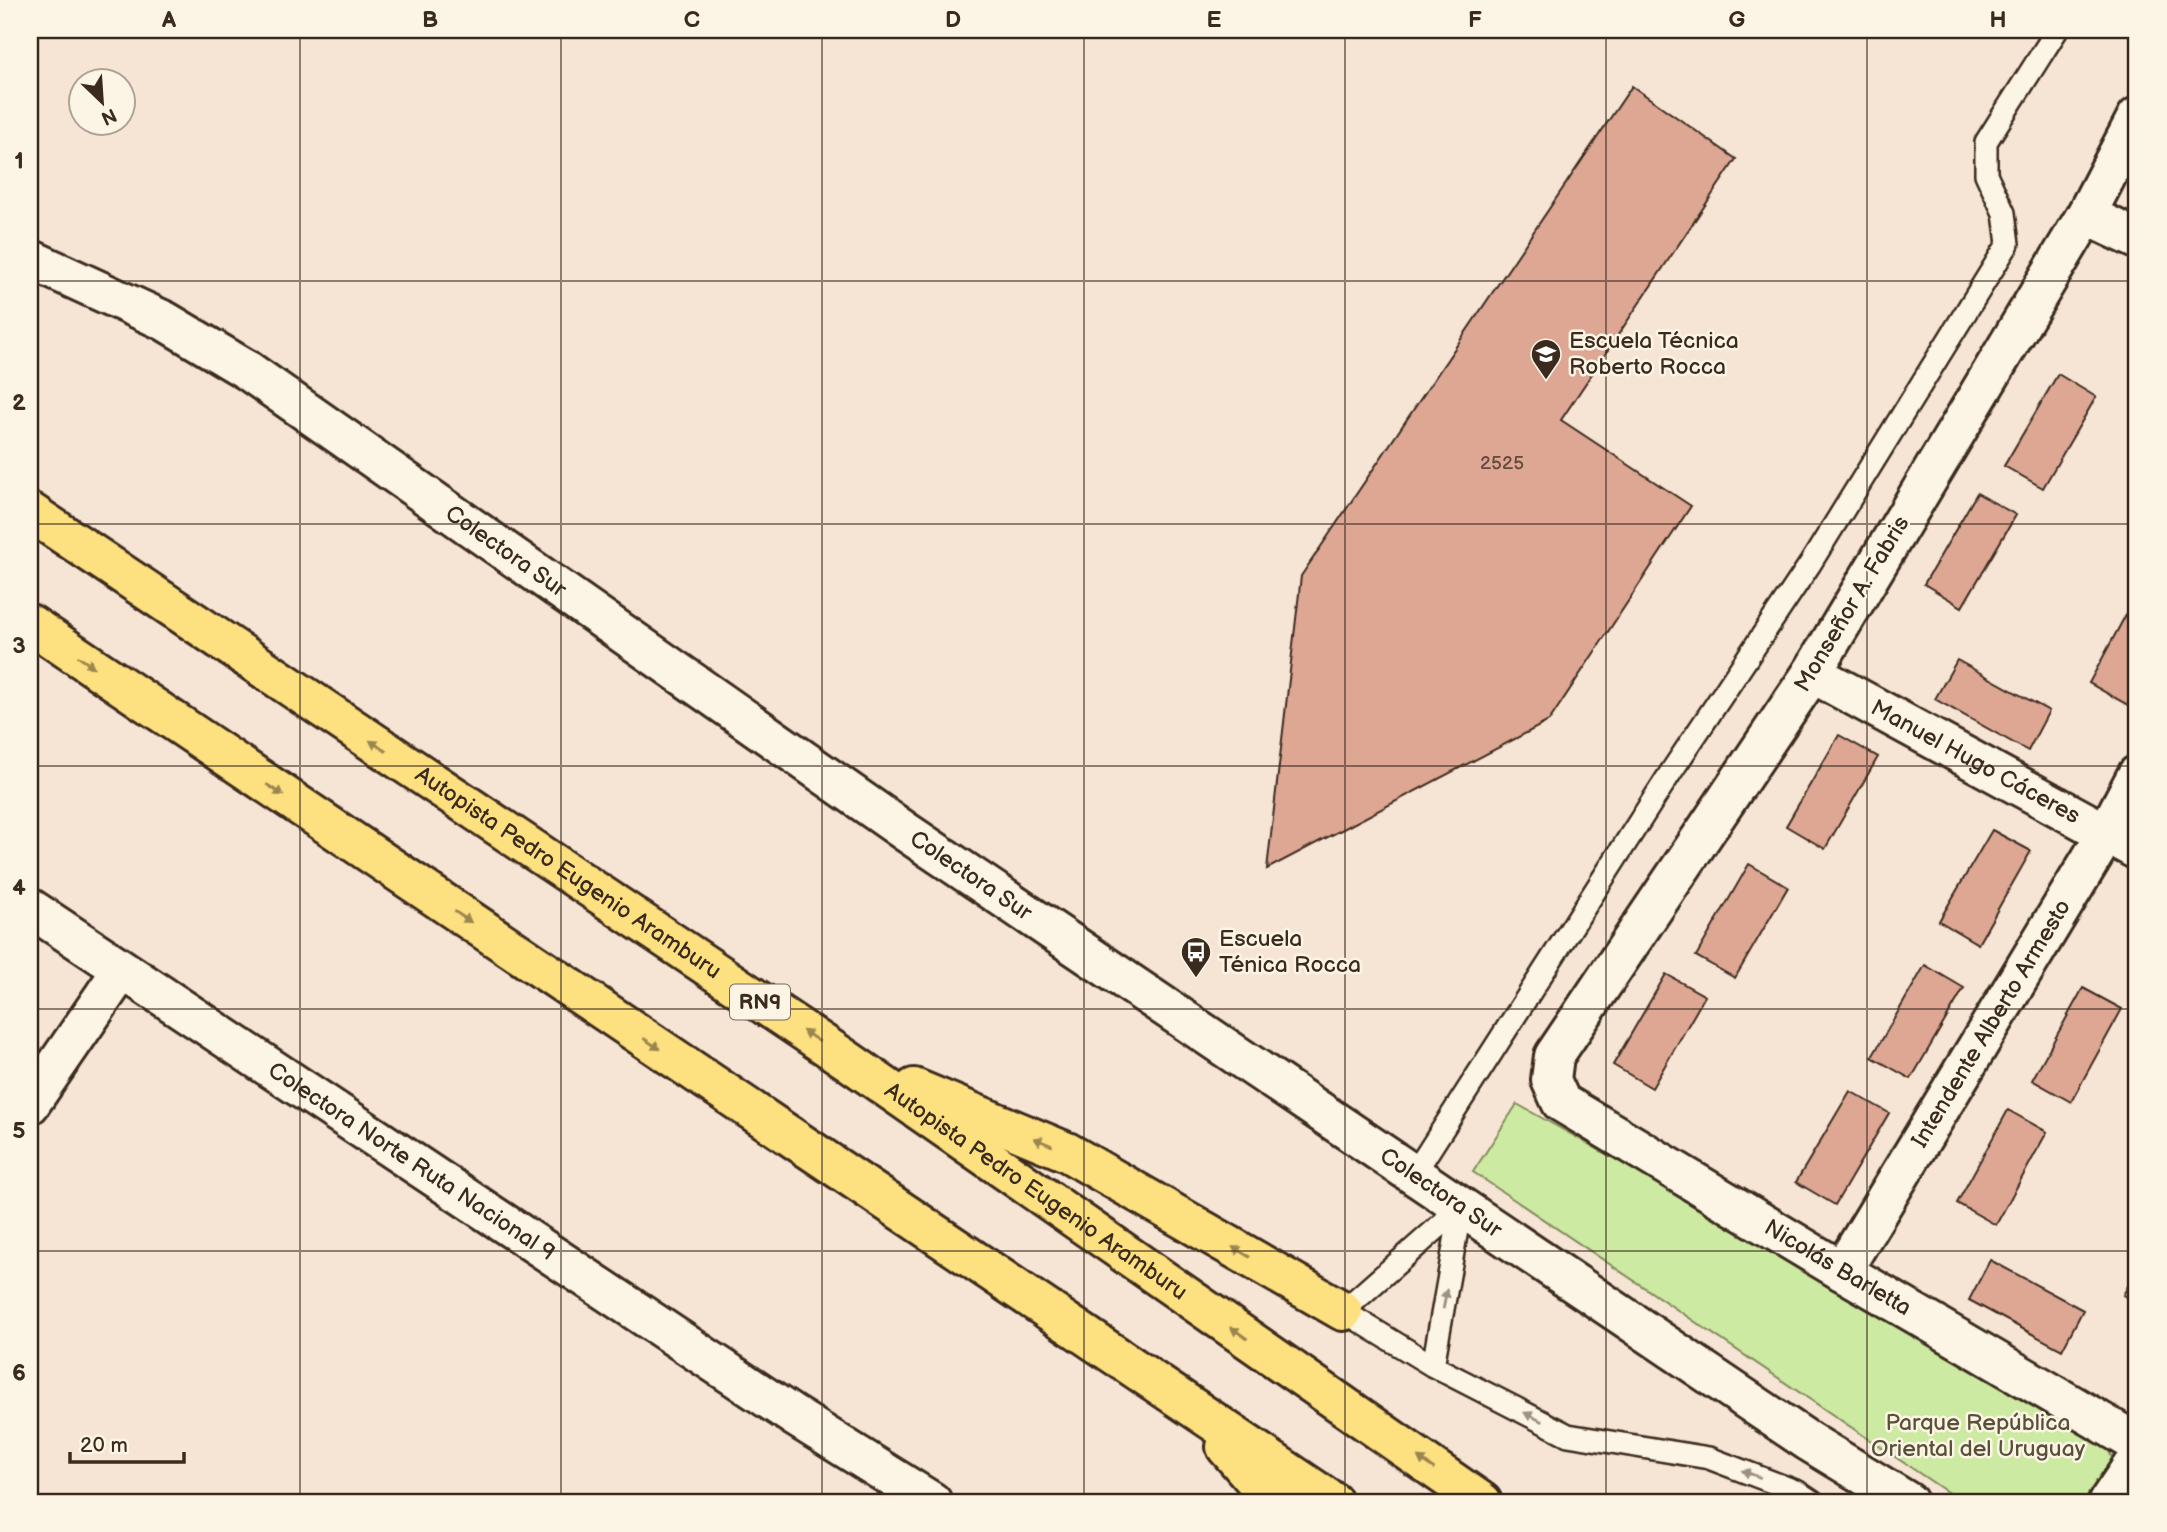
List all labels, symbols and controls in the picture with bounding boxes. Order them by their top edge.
text: A [161,6,177,34]
text: B [422,6,438,34]
text: C [684,6,700,34]
text: D [945,6,961,34]
text: E [1207,6,1222,34]
text: F [1468,6,1482,34]
text: G [1729,6,1746,34]
text: H [1989,6,2007,34]
north arrow [66,66,136,136]
text: N [97,103,120,129]
text: 1 [14,147,24,175]
place label: Escuela Técnica Roberto Rocca [1569,327,1739,381]
school or university icon: Escuela Técnica Roberto Rocca [1529,337,1563,381]
text: 2 [12,389,26,417]
house number: 2525 [1480,452,1524,475]
street label: Colectora Sur [440,499,572,604]
street label: Monseñor A. Fabris [1788,511,1916,697]
text: 3 [12,632,26,660]
one-way arrow [77,655,95,669]
street label: Manuel Hugo Cáceres [1866,694,2085,830]
one-way arrow [368,739,388,752]
street label: Autopista Pedro Eugenio Aramburu [410,760,726,985]
one-way arrow [265,783,285,796]
street label: Colectora Sur [904,825,1038,927]
text: 4 [12,874,26,902]
street label: Intendente Alberto Armesto [1906,894,2077,1153]
one-way arrow [454,910,473,923]
place label: Escuela Ténica Rocca [1219,925,1361,979]
bus stop icon: Escuela Ténica Rocca [1179,935,1213,979]
road number: RN9 [730,984,790,1020]
one-way arrow [802,1029,820,1043]
one-way arrow [643,1037,661,1051]
street label: Colectora Norte Ruta Nacional 9 [263,1056,560,1267]
street label: Autopista Pedro Eugenio Aramburu [879,1077,1193,1306]
text: 5 [12,1117,26,1145]
one-way arrow [1032,1136,1053,1147]
street label: Colectora Sur [1374,1142,1508,1245]
street label: Nicolás Barletta [1759,1214,1916,1322]
one-way arrow [1232,1246,1251,1259]
one-way arrow [1440,1288,1451,1310]
one-way arrow [1230,1326,1248,1340]
text: 6 [12,1359,26,1387]
park label: Parque República Oriental del Uruguay [1871,1409,2086,1463]
one-way arrow [1523,1412,1543,1423]
scale bar [70,1420,184,1464]
text: 20 m [80,1433,128,1458]
one-way arrow [1417,1456,1435,1470]
one-way arrow [1741,1468,1762,1479]

